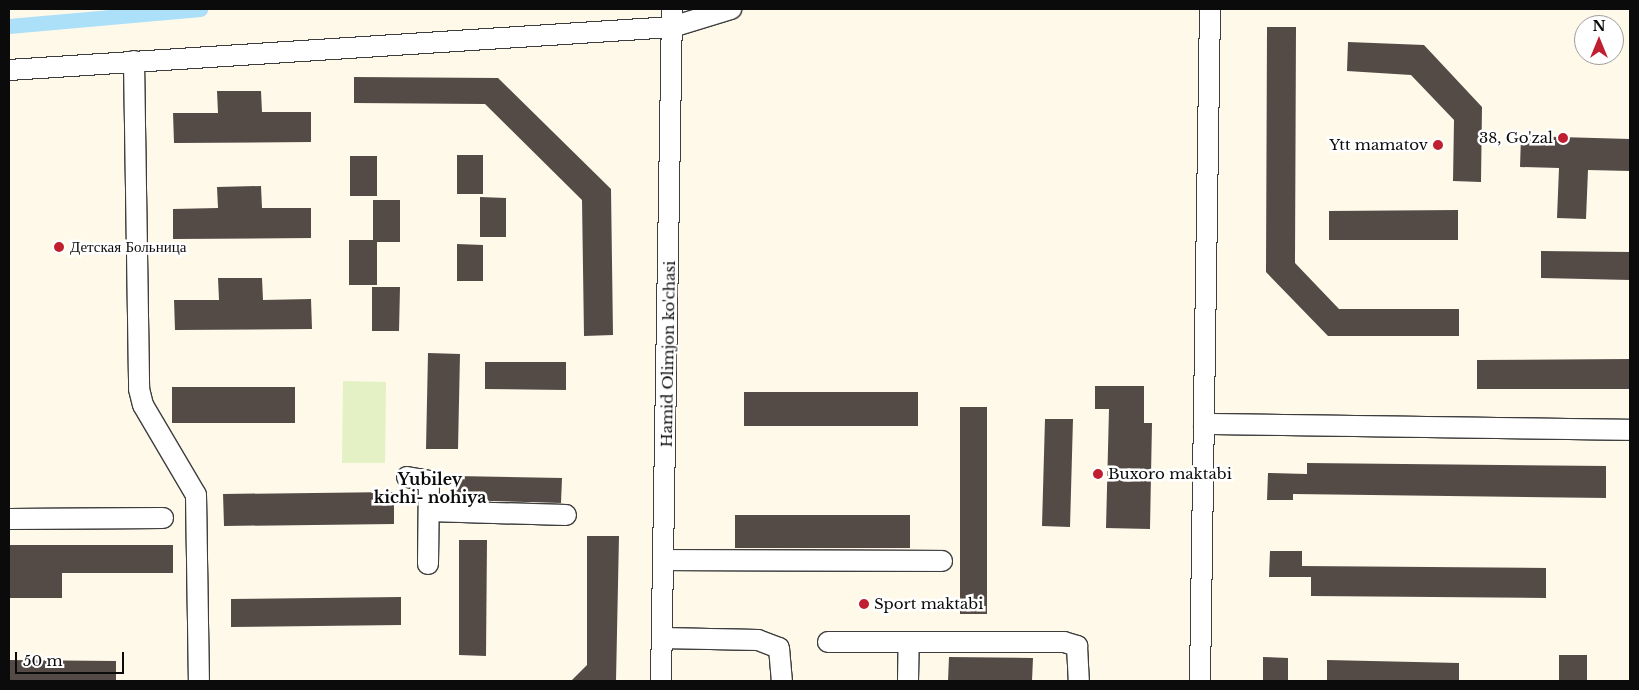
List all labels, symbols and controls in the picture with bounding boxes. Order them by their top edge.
north arrow [1574,15,1624,65]
text: N [1592,17,1606,35]
place label: 38, Go'zal [1479,129,1553,147]
marker: 38, Go'zal [1557,132,1569,144]
place label: Ytt mamatov [1329,136,1428,154]
marker: Ytt mamatov [1432,139,1444,151]
place label: Детская Больница [70,238,186,256]
marker: Детская Больница [52,240,66,254]
street label: Hamid Olimjon ko'chasi [657,261,679,447]
place label: Buxoro maktabi [1108,465,1232,483]
marker: Buxoro maktabi [1092,468,1104,480]
district label: Yubiley kichi- nohiya [374,469,486,507]
place label: Sport maktabi [874,595,983,613]
marker: Sport maktabi [858,598,870,610]
scale bar [18,642,126,674]
text: 50 m [23,651,63,670]

